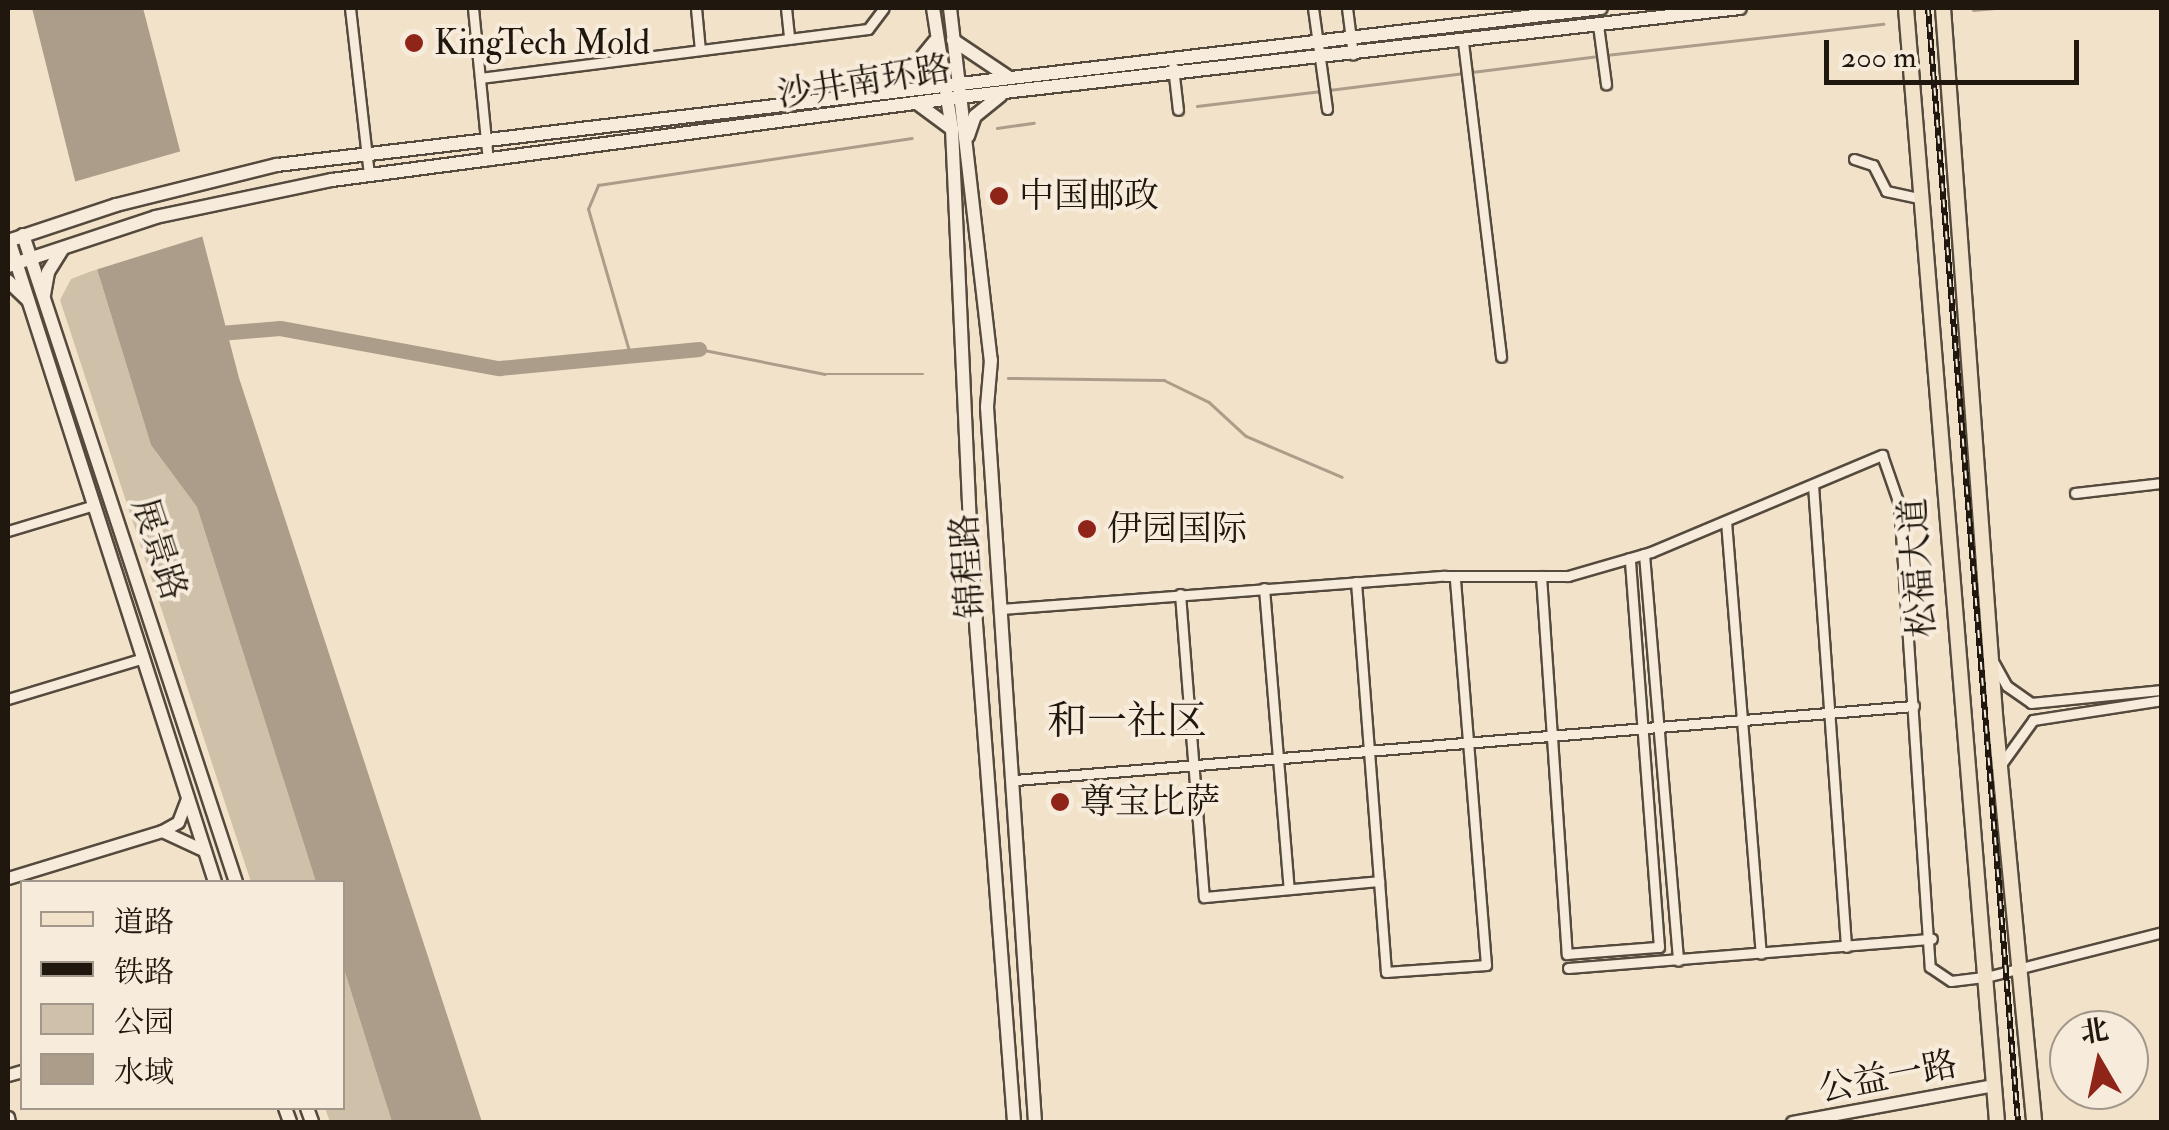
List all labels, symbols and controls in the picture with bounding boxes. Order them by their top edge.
scale bar [1829,20,2084,82]
place label: KingTech Mold [434,22,650,64]
marker: KingTech Mold [403,32,425,54]
text: 200 m [1841,39,1917,76]
street label: 沙井南环路 [774,48,954,116]
place label: 中国邮政 [1019,175,1159,217]
marker: 中国邮政 [988,185,1010,207]
street label: 展景路 [123,493,195,605]
street label: 松福大道 [1892,497,1944,639]
place label: 伊园国际 [1107,508,1247,550]
street label: 锦程路 [943,512,993,620]
marker: 伊园国际 [1076,518,1098,540]
district label: 和一社区 [1047,698,1207,746]
place label: 尊宝比萨 [1080,781,1220,823]
marker: 尊宝比萨 [1049,791,1071,813]
legend [20,880,345,1110]
text: 道路 [114,904,174,941]
text: 铁路 [114,954,174,991]
text: 公园 [114,1004,174,1041]
north arrow [2049,1010,2149,1110]
text: 北 [2078,1012,2111,1051]
street label: 公益一路 [1815,1043,1961,1111]
text: 水域 [114,1054,174,1091]

